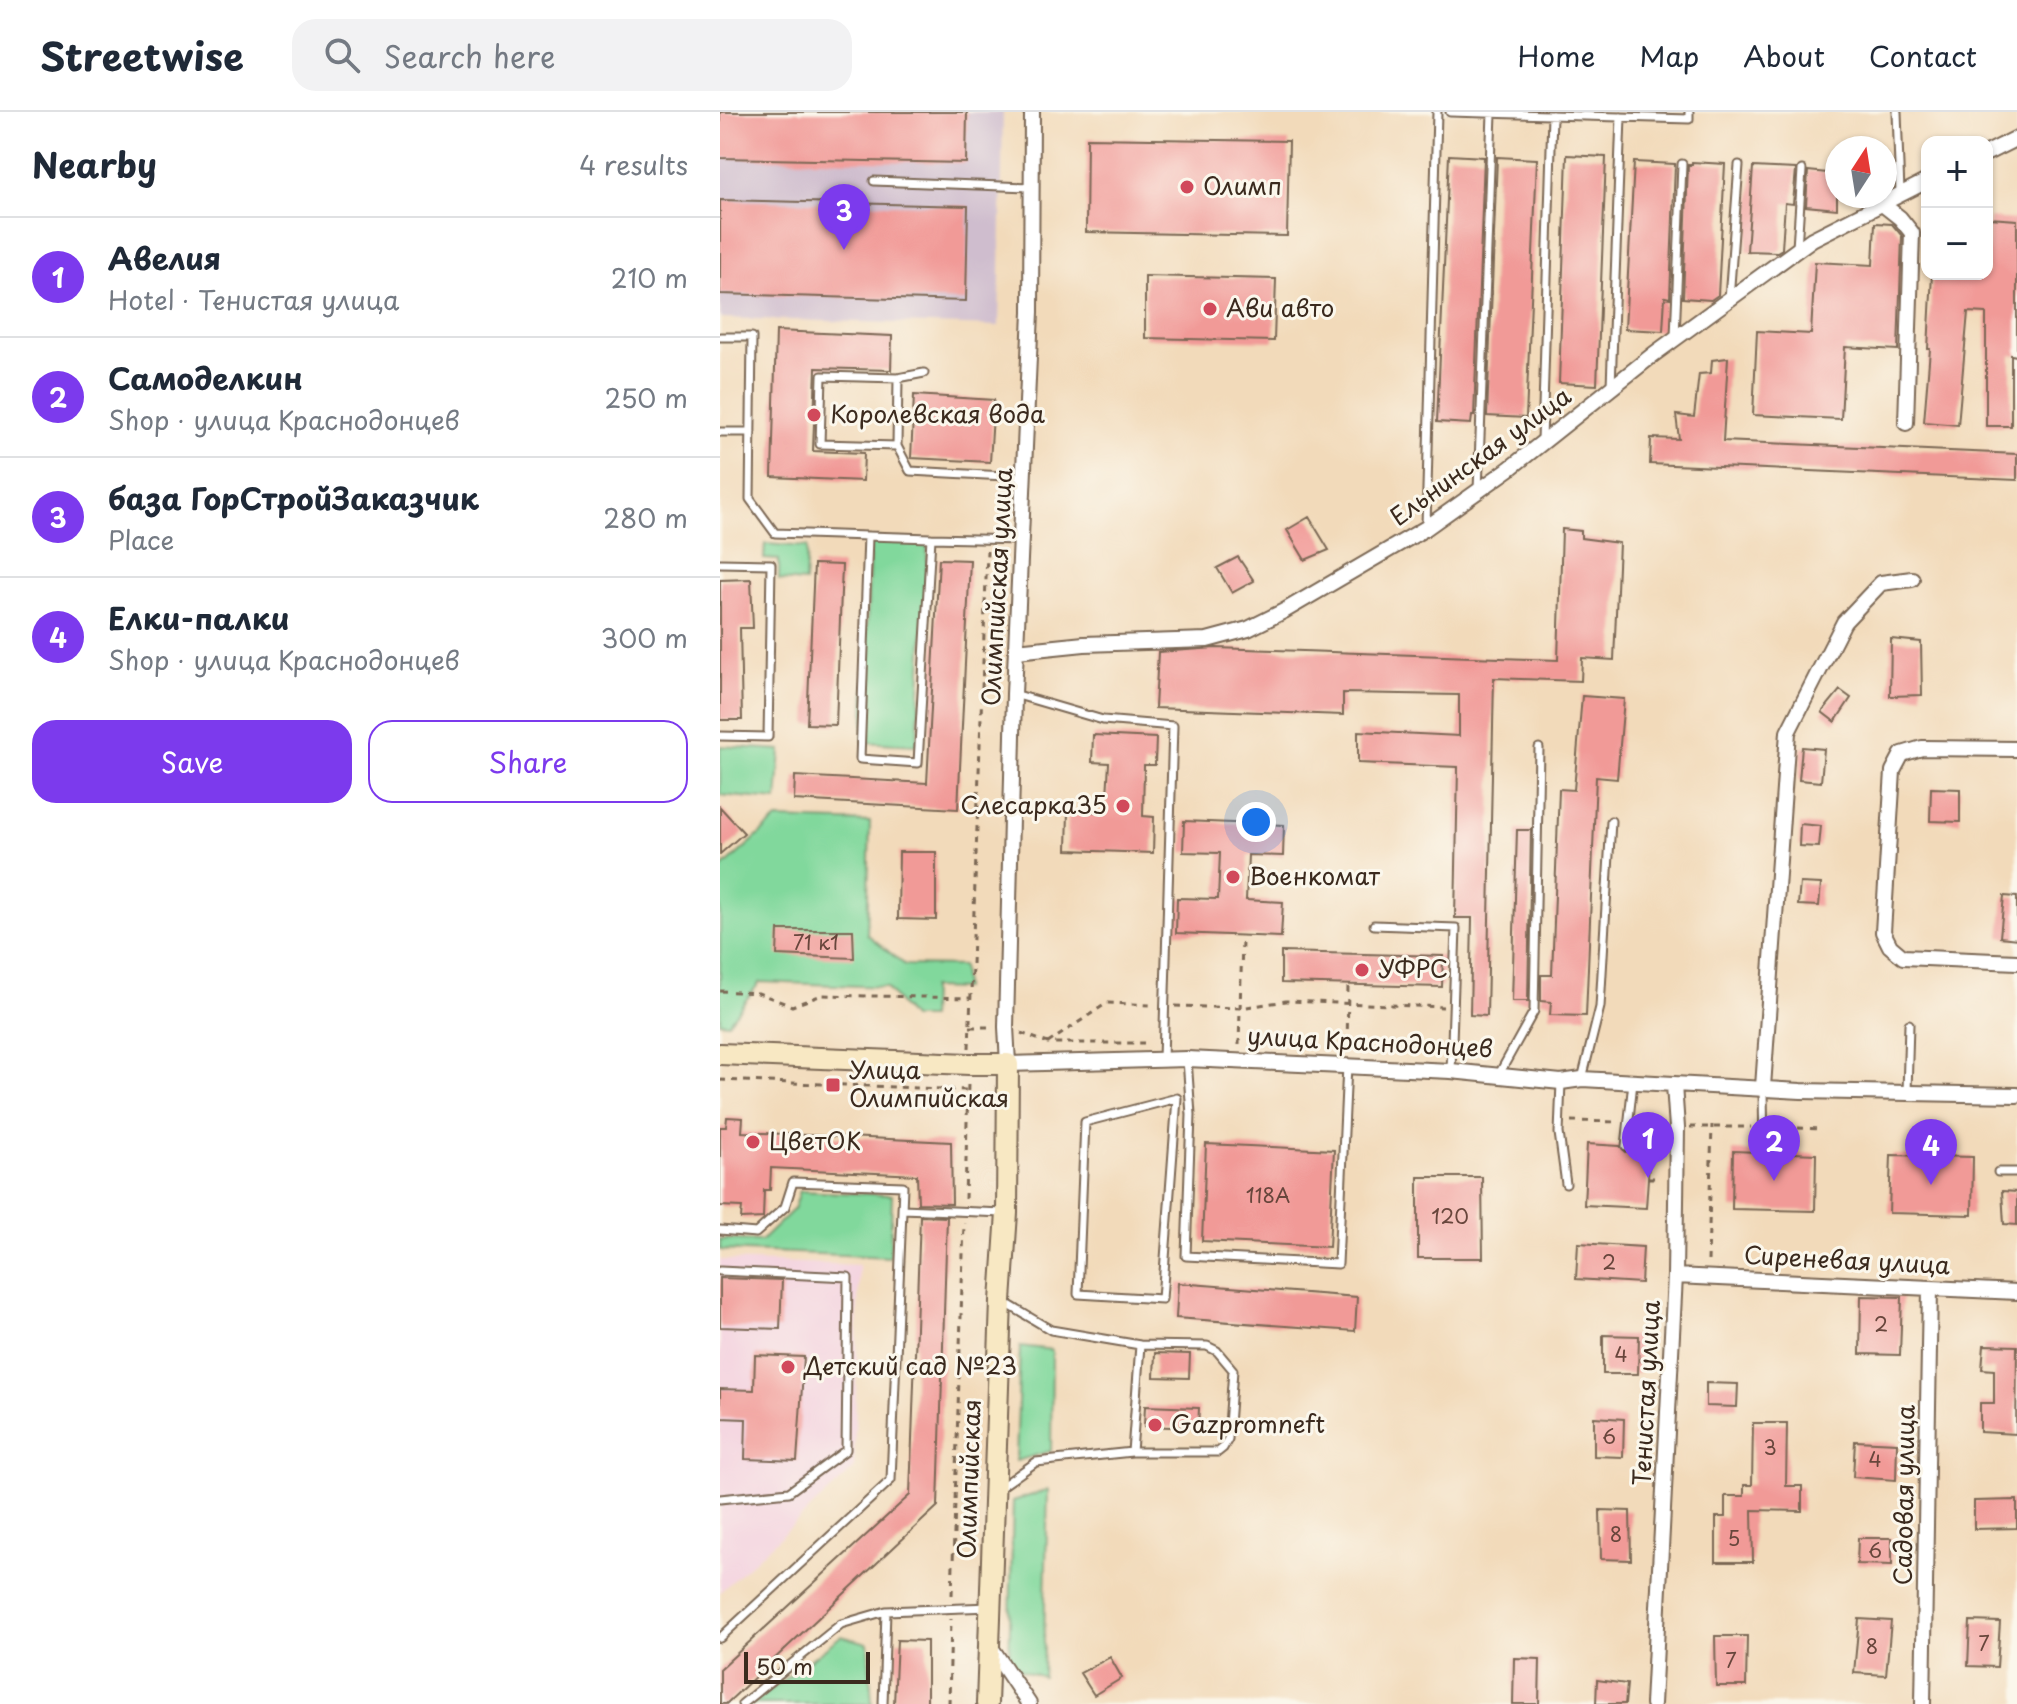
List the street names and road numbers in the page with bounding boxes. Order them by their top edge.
street label: Ельнинская улица [1382,377,1578,533]
street label: Олимпийская улица [972,467,1020,707]
street label: улица Краснодонцев [1246,1017,1494,1065]
street label: Сиреневая улица [1743,1236,1951,1282]
street label: Тенистая улица [1622,1299,1668,1487]
street label: Олимпийская [947,1398,989,1560]
street label: Садовая улица [1883,1404,1923,1586]

